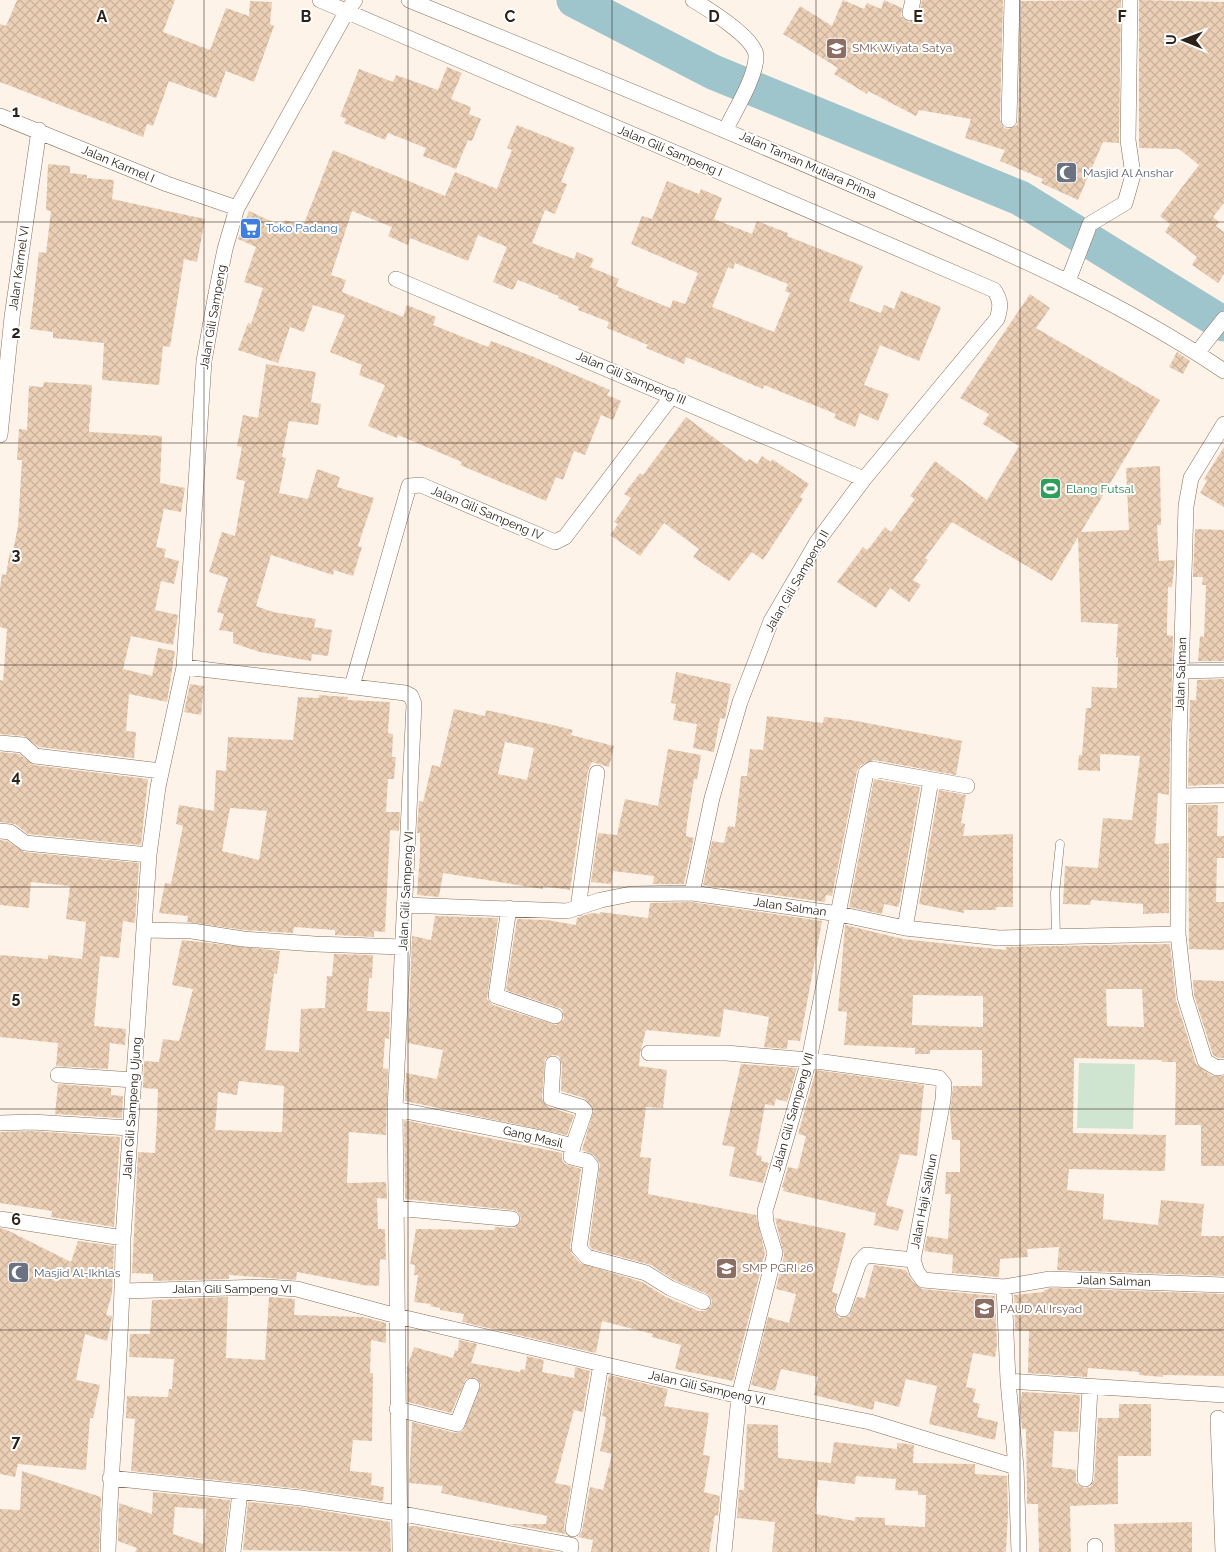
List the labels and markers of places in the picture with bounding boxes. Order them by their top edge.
school or university icon: SMK Wiyata Satya [824,36,848,60]
place label: SMK Wiyata Satya [852,41,952,55]
mosque icon: Masjid Al Anshar [1055,161,1079,185]
place label: Masjid Al Anshar [1083,166,1174,180]
supermarket icon: Toko Padang [238,216,262,240]
place label: Toko Padang [266,221,338,235]
sports icon: Elang Futsal [1038,477,1062,501]
place label: Elang Futsal [1066,482,1135,496]
school or university icon: SMP PGRI 26 [714,1256,738,1280]
mosque icon: Masjid Al-Ikhlas [6,1261,30,1285]
place label: SMP PGRI 26 [742,1261,813,1275]
place label: Masjid Al-Ikhlas [34,1266,121,1280]
school or university icon: PAUD Al Irsyad [972,1297,996,1321]
place label: PAUD Al Irsyad [1000,1302,1082,1316]

